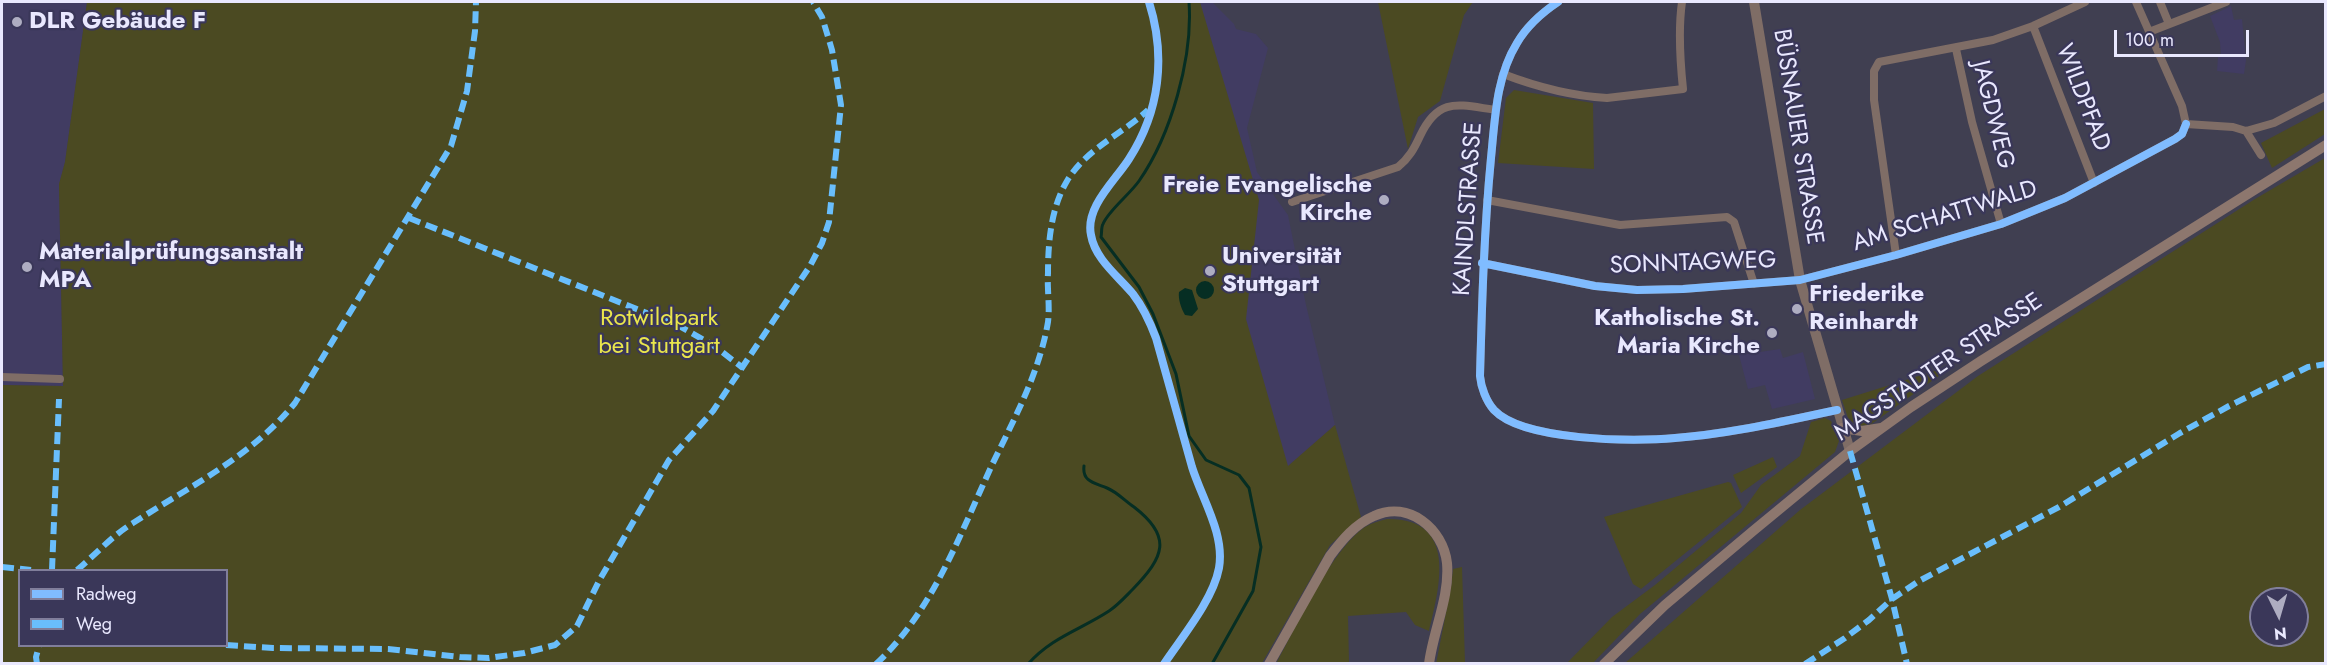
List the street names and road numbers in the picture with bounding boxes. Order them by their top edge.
street label: BÜSNAUER STRASSE [1766,27,1828,247]
street label: WILDPFAD [2048,40,2116,156]
street label: JAGDWEG [1965,58,2019,172]
street label: KAINDLSTRASSE [1449,121,1489,297]
street label: AM SCHATTWALD [1849,175,2041,259]
street label: SONNTAGWEG [1609,247,1777,281]
street label: MAGSTADTER STRASSE [1830,288,2048,448]

